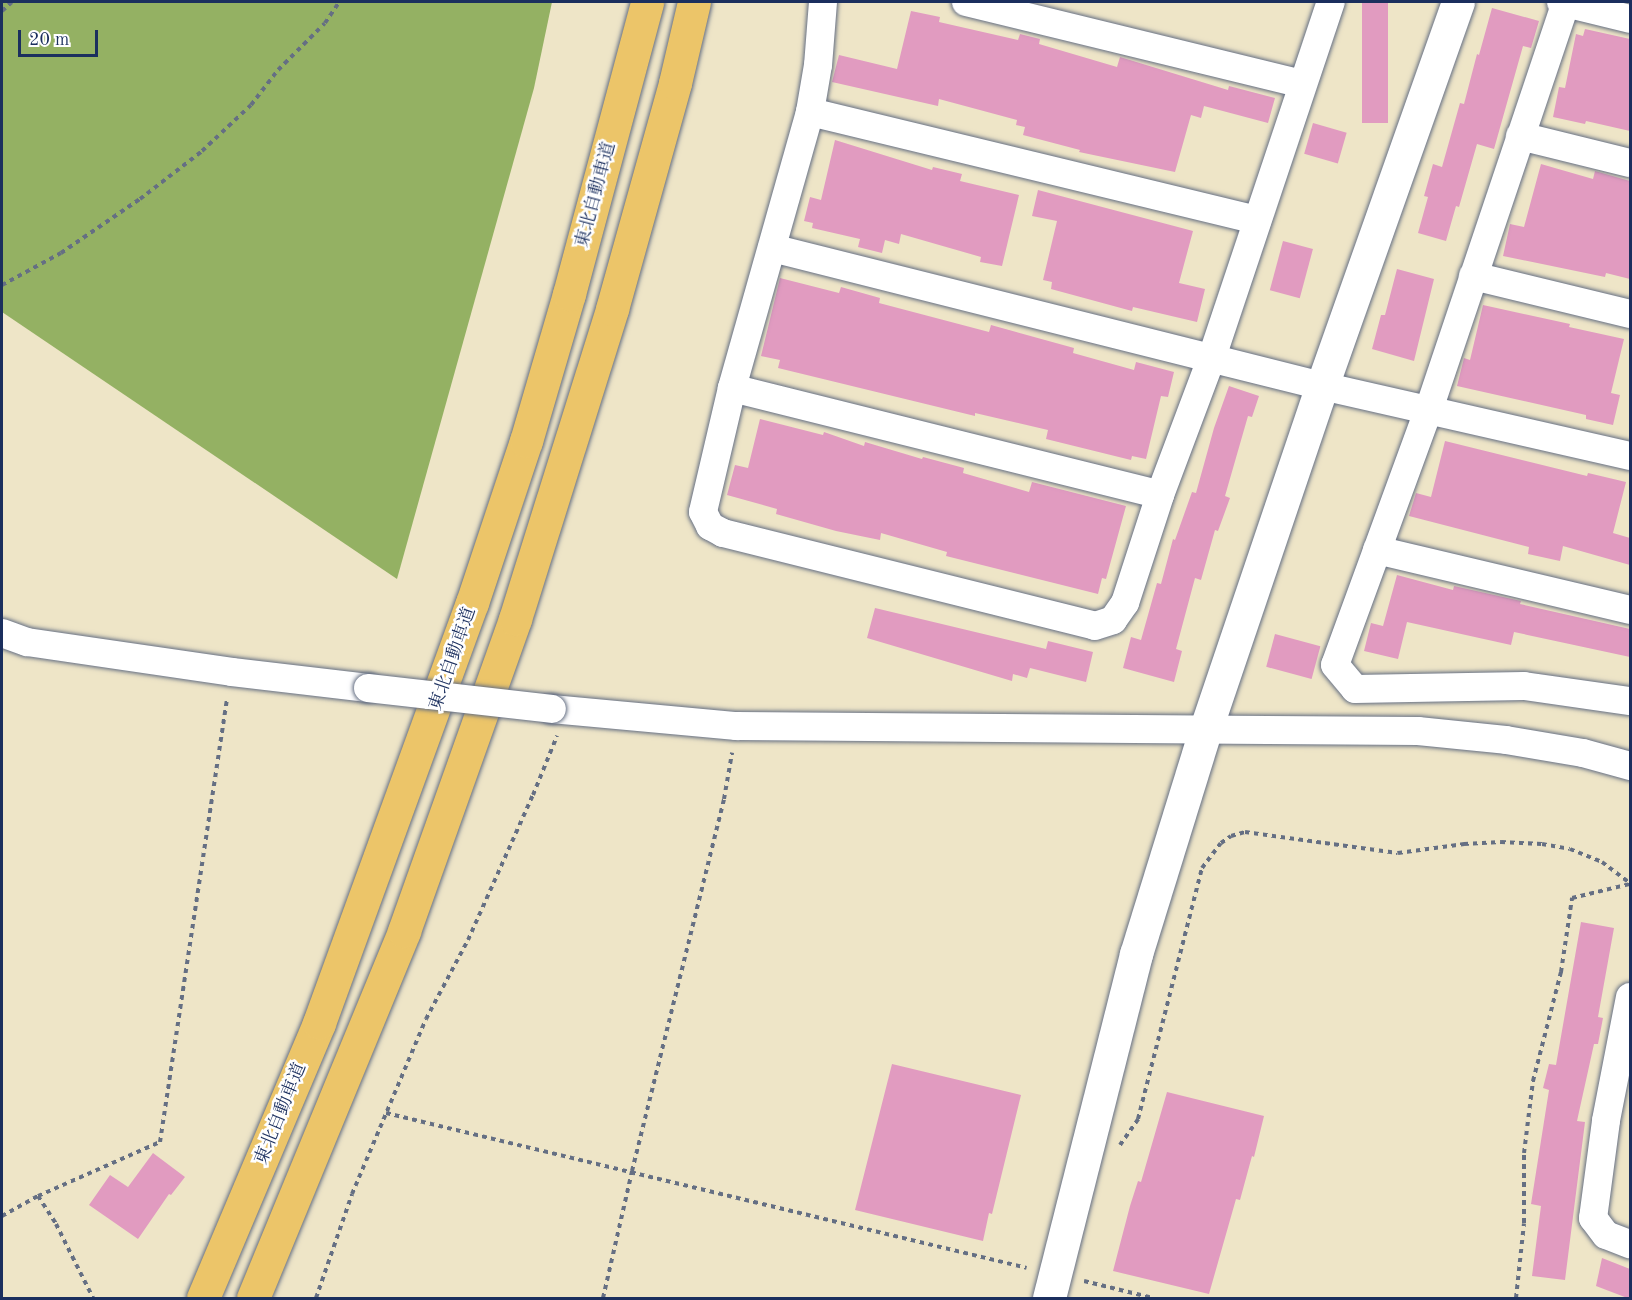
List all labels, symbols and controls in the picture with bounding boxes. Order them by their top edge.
scale bar [21,18,100,56]
text: 20 m [29,31,69,49]
street label: 東北自動車道 [572,140,620,250]
street label: 東北自動車道 [425,604,481,714]
street label: 東北自動車道 [251,1060,311,1168]

